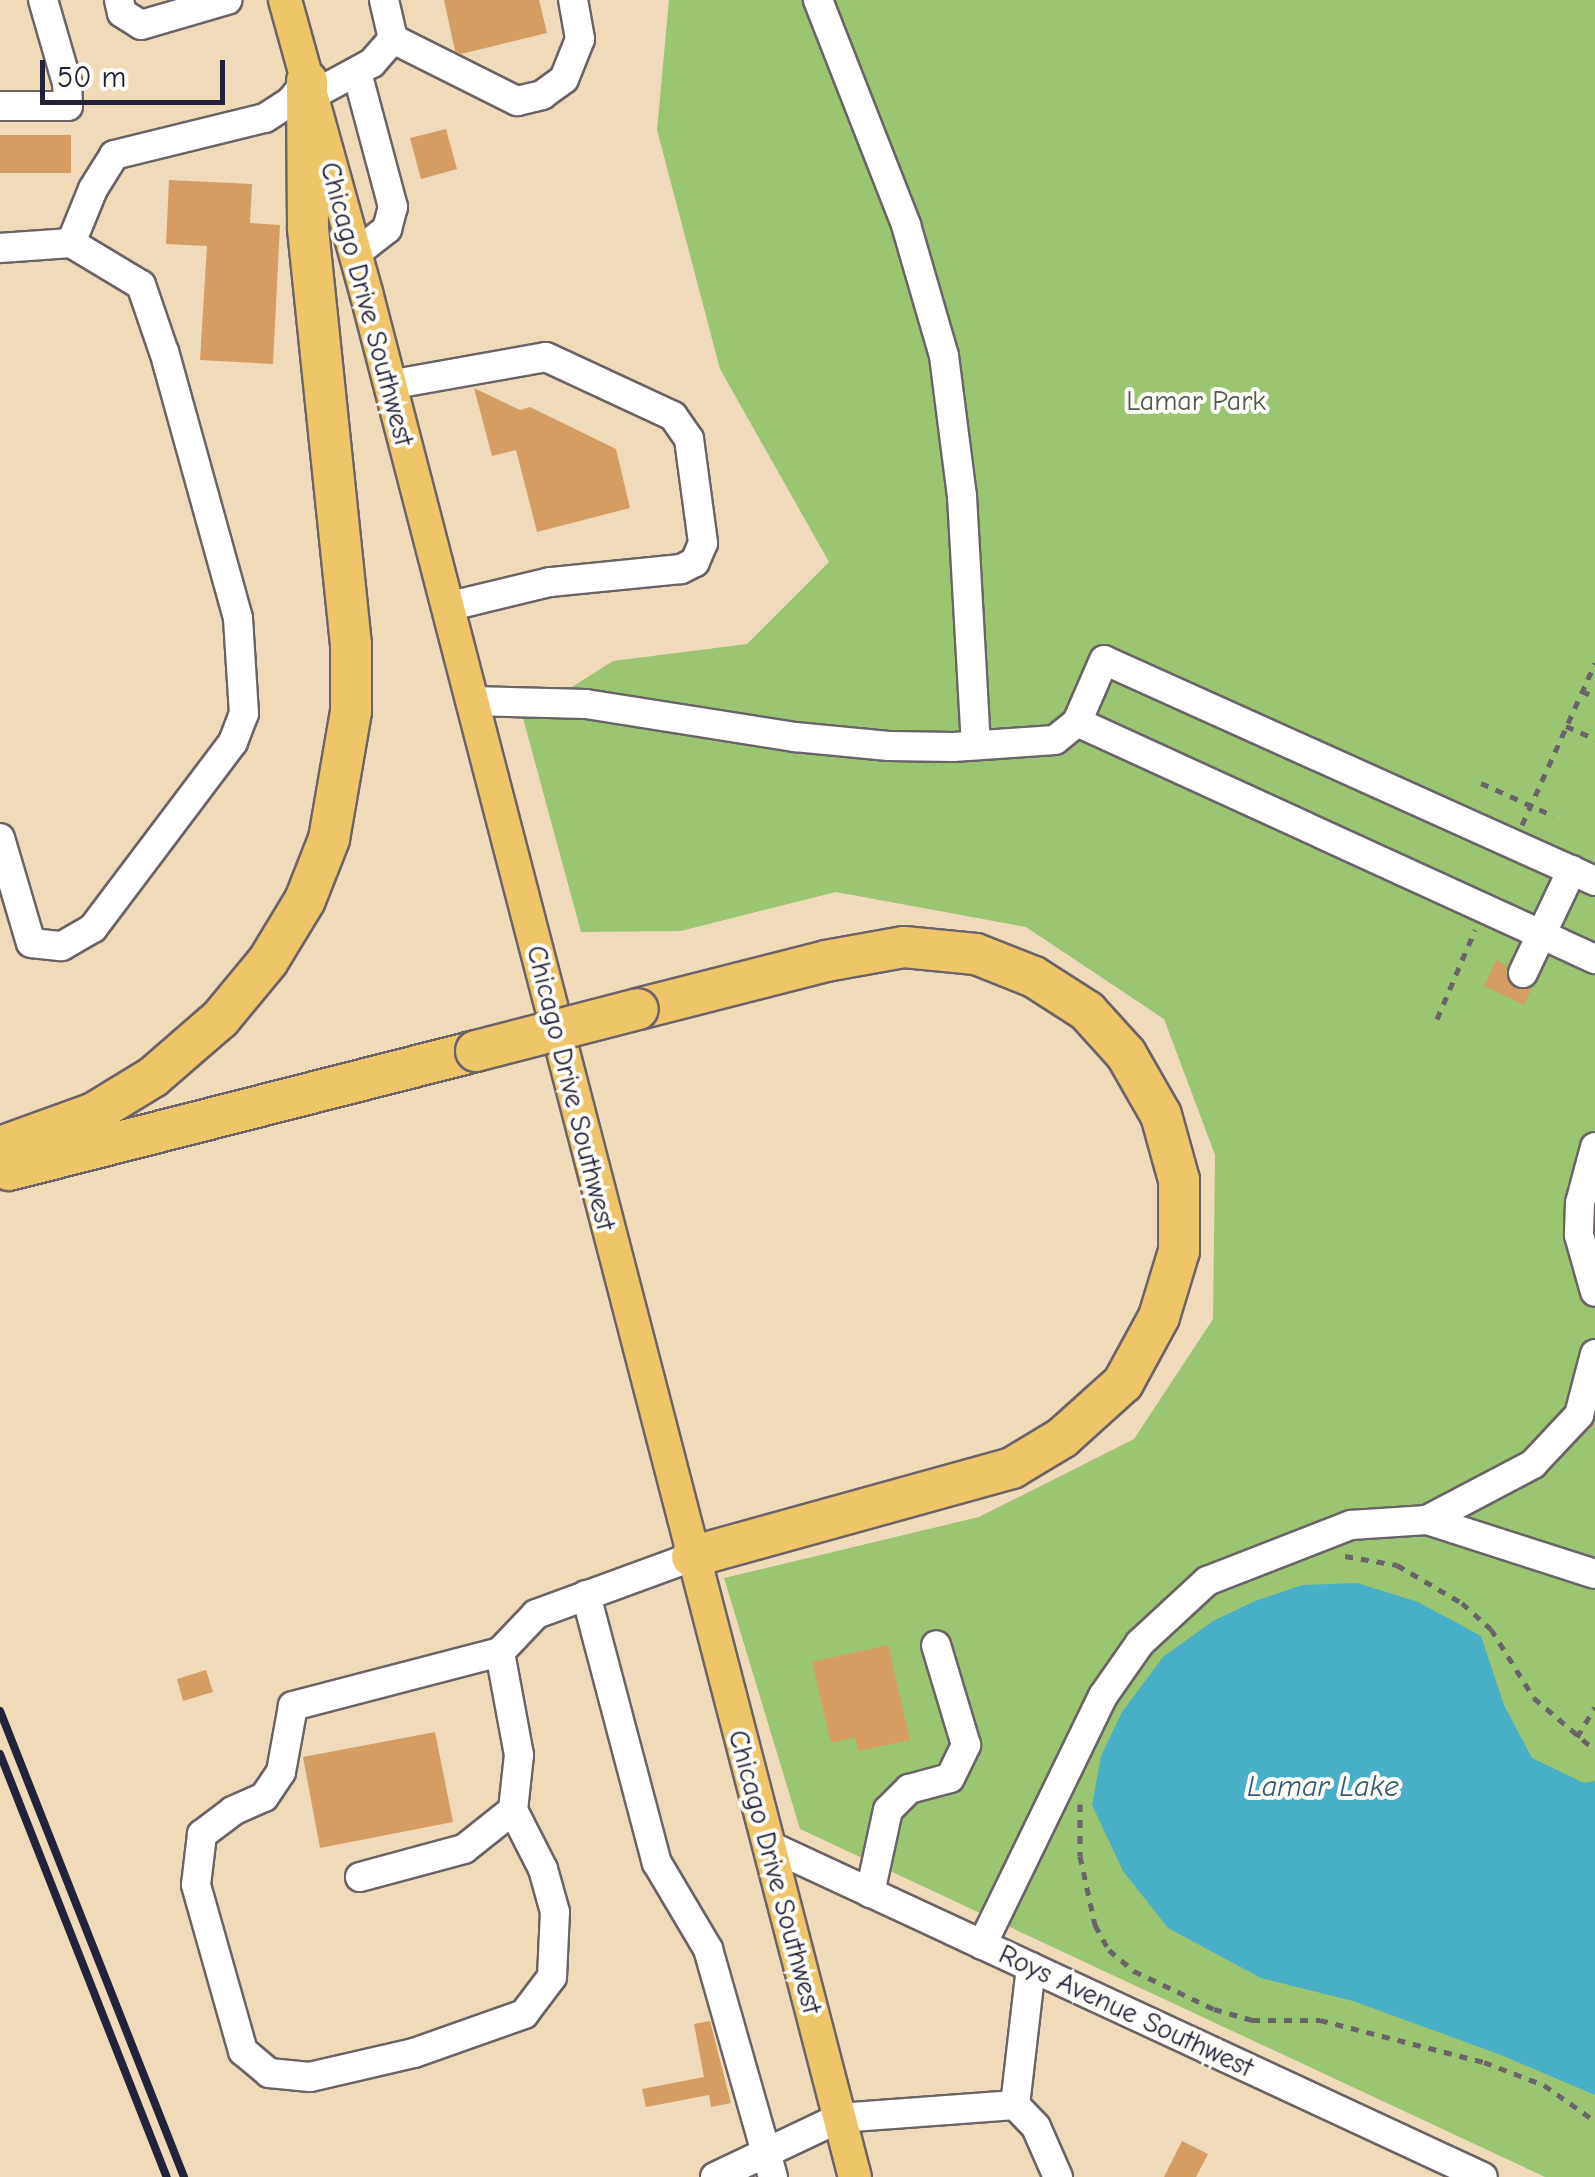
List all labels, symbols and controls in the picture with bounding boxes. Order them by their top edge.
scale bar [45,40,230,102]
text: 50 m [57,60,126,95]
street label: Chicago Drive Southwest [313,158,421,450]
park label: Lamar Park [1126,384,1266,418]
street label: Chicago Drive Southwest [519,942,623,1234]
street label: Chicago Drive Southwest [721,1726,829,2018]
water label: Lamar Lake [1247,1769,1399,1805]
street label: Roys Avenue Southwest [994,1937,1258,2085]

